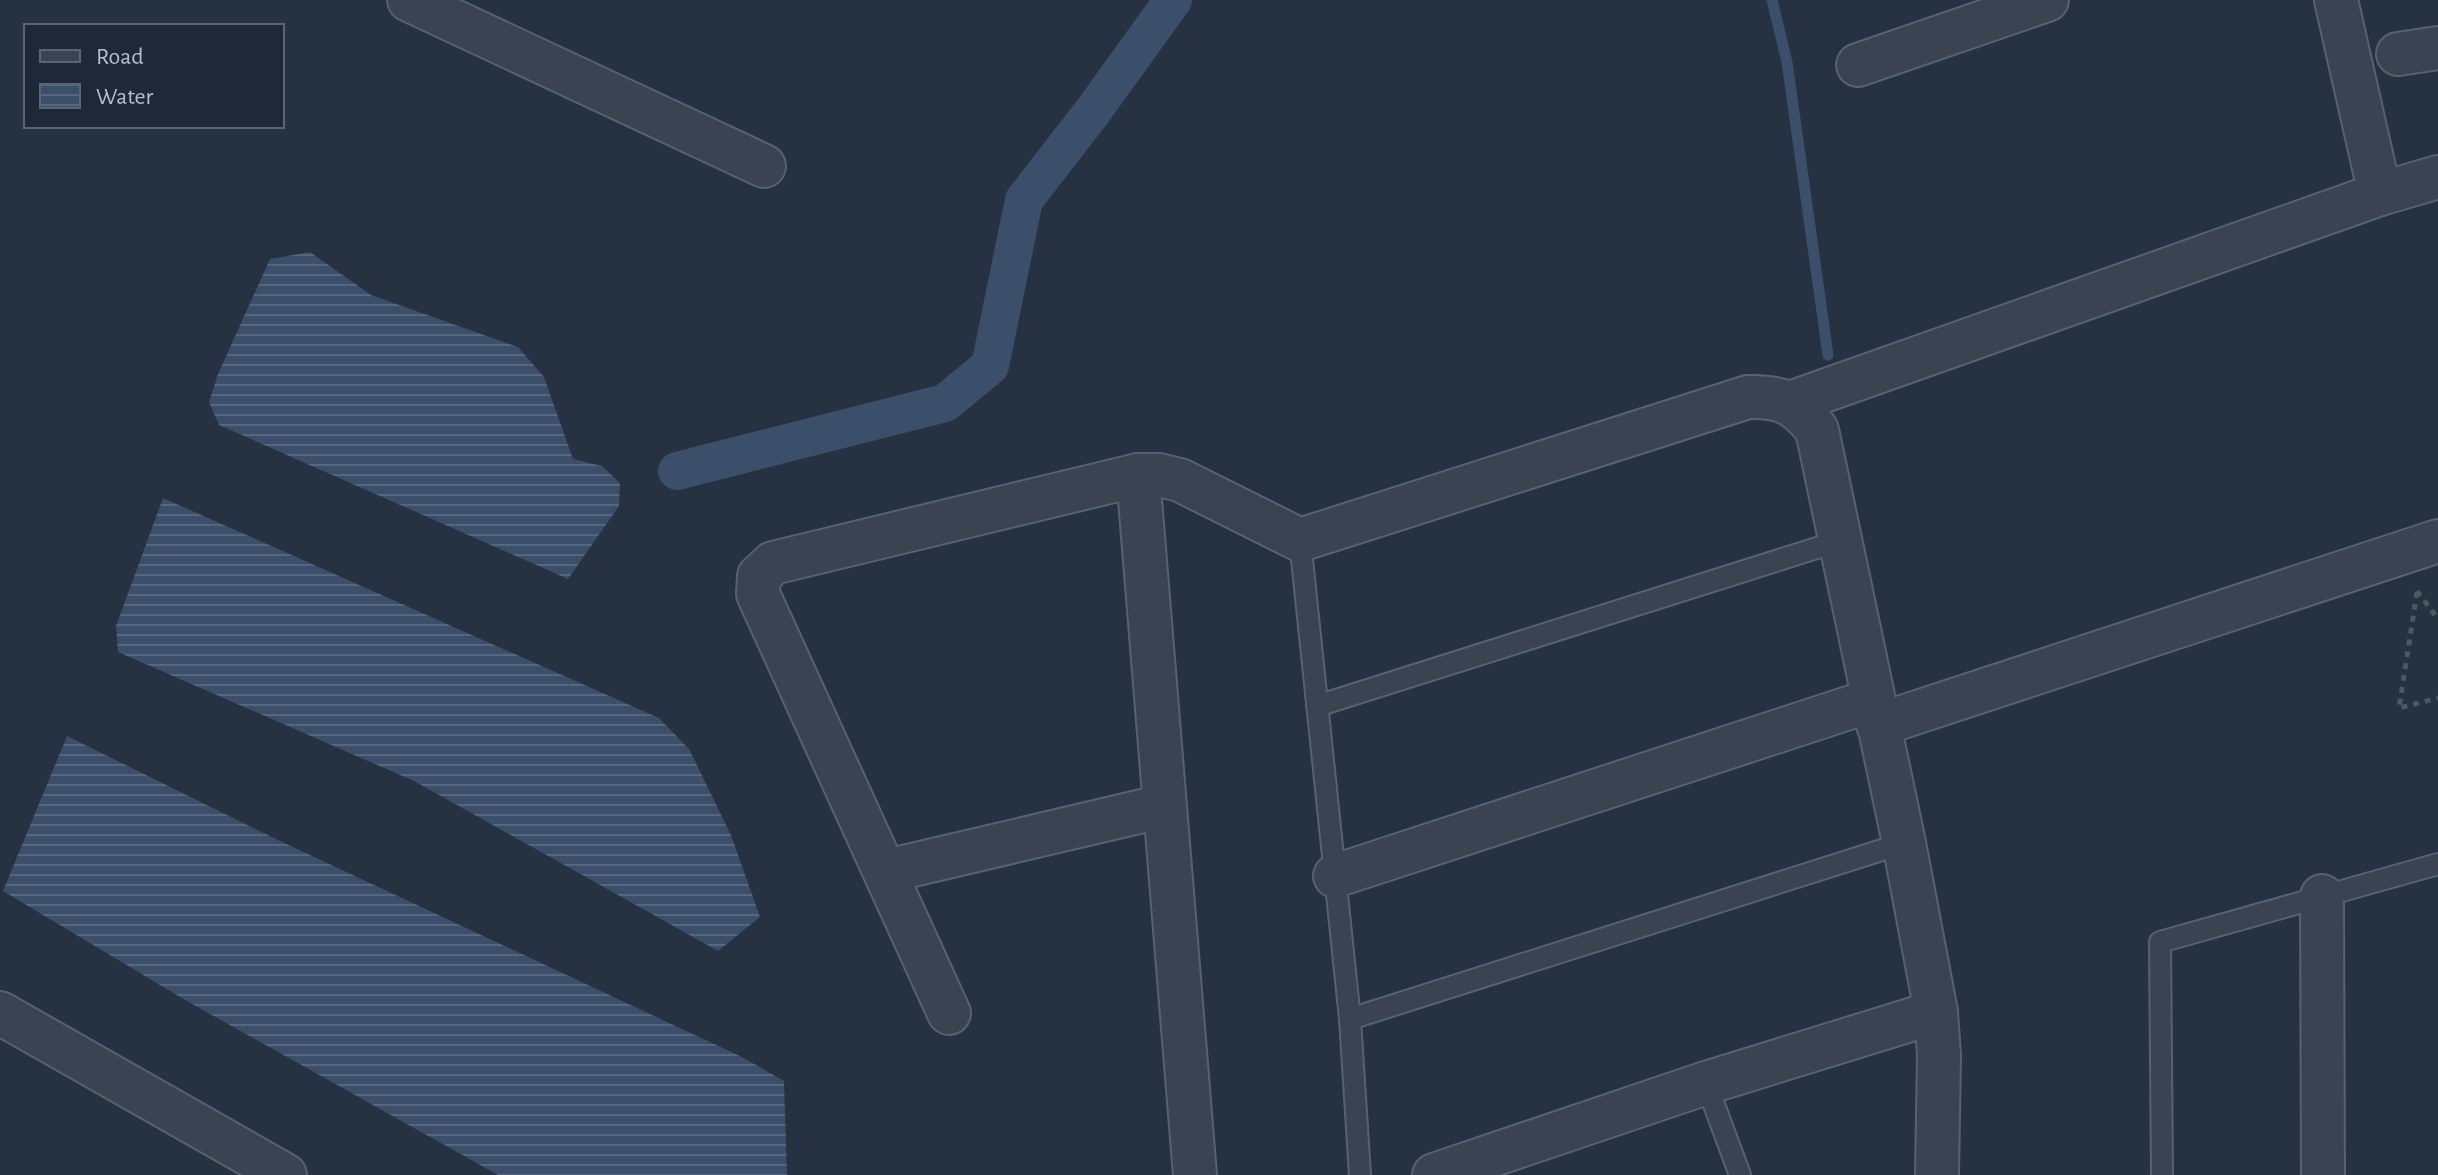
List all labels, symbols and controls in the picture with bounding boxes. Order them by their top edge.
legend [24,24,284,128]
text: Road [96,45,144,69]
text: Water [96,85,154,109]

